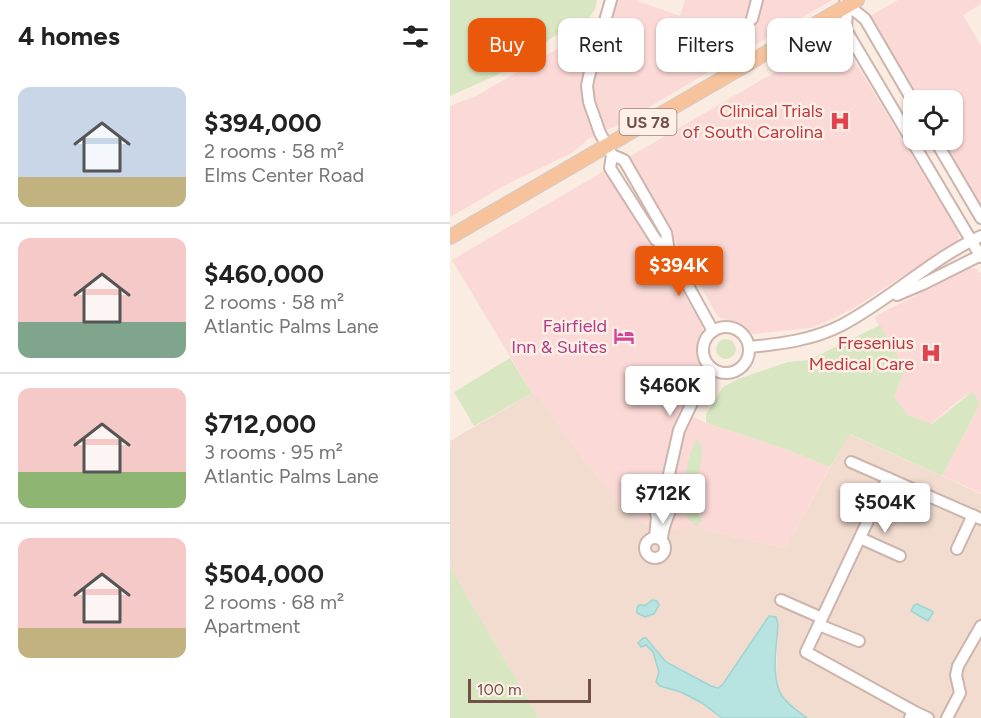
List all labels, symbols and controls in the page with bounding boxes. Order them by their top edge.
chip: Buy [468,18,546,72]
chip: Rent [558,18,644,72]
chip: Filters [656,18,755,72]
chip: New [767,18,853,72]
text: 4 homes [18,20,120,52]
icon: filters [399,20,432,53]
map controls [903,90,963,150]
button: locate [903,90,963,150]
place label: Clinical Trials of South Carolina [683,100,823,143]
text: $394,000 [204,107,322,139]
road number: US 78 [620,109,676,135]
hospital icon: Clinical Trials of South Carolina [828,109,852,133]
icon: home [66,111,138,183]
text: 2 rooms · 58 m² [204,139,344,163]
text: Elms Center Road [204,163,364,187]
pin: $394K [637,246,721,297]
text: $394K [649,253,709,277]
text: $460,000 [204,258,324,290]
icon: home [66,262,138,334]
text: 2 rooms · 58 m² [204,290,344,314]
text: Atlantic Palms Lane [204,314,379,338]
place label: Fairfield Inn & Suites [511,315,607,358]
hotel icon: Fairfield Inn & Suites [612,324,636,348]
place label: Fresenius Medical Care [809,332,914,375]
hospital icon: Fresenius Medical Care [919,341,943,365]
pin: $460K [628,366,712,417]
text: $460K [639,373,701,397]
text: $712,000 [204,408,316,440]
icon: home [66,412,138,484]
text: 3 rooms · 95 m² [204,440,343,464]
text: Atlantic Palms Lane [204,464,379,488]
pin: $712K [621,474,705,525]
text: $712K [635,481,691,505]
pin: $504K [843,483,927,534]
text: $504K [854,490,916,514]
text: $504,000 [204,558,324,590]
icon: home [66,562,138,634]
text: 2 rooms · 68 m² [204,590,344,614]
text: Apartment [204,614,301,638]
scale bar [468,676,591,704]
text: 100 m [477,680,522,699]

